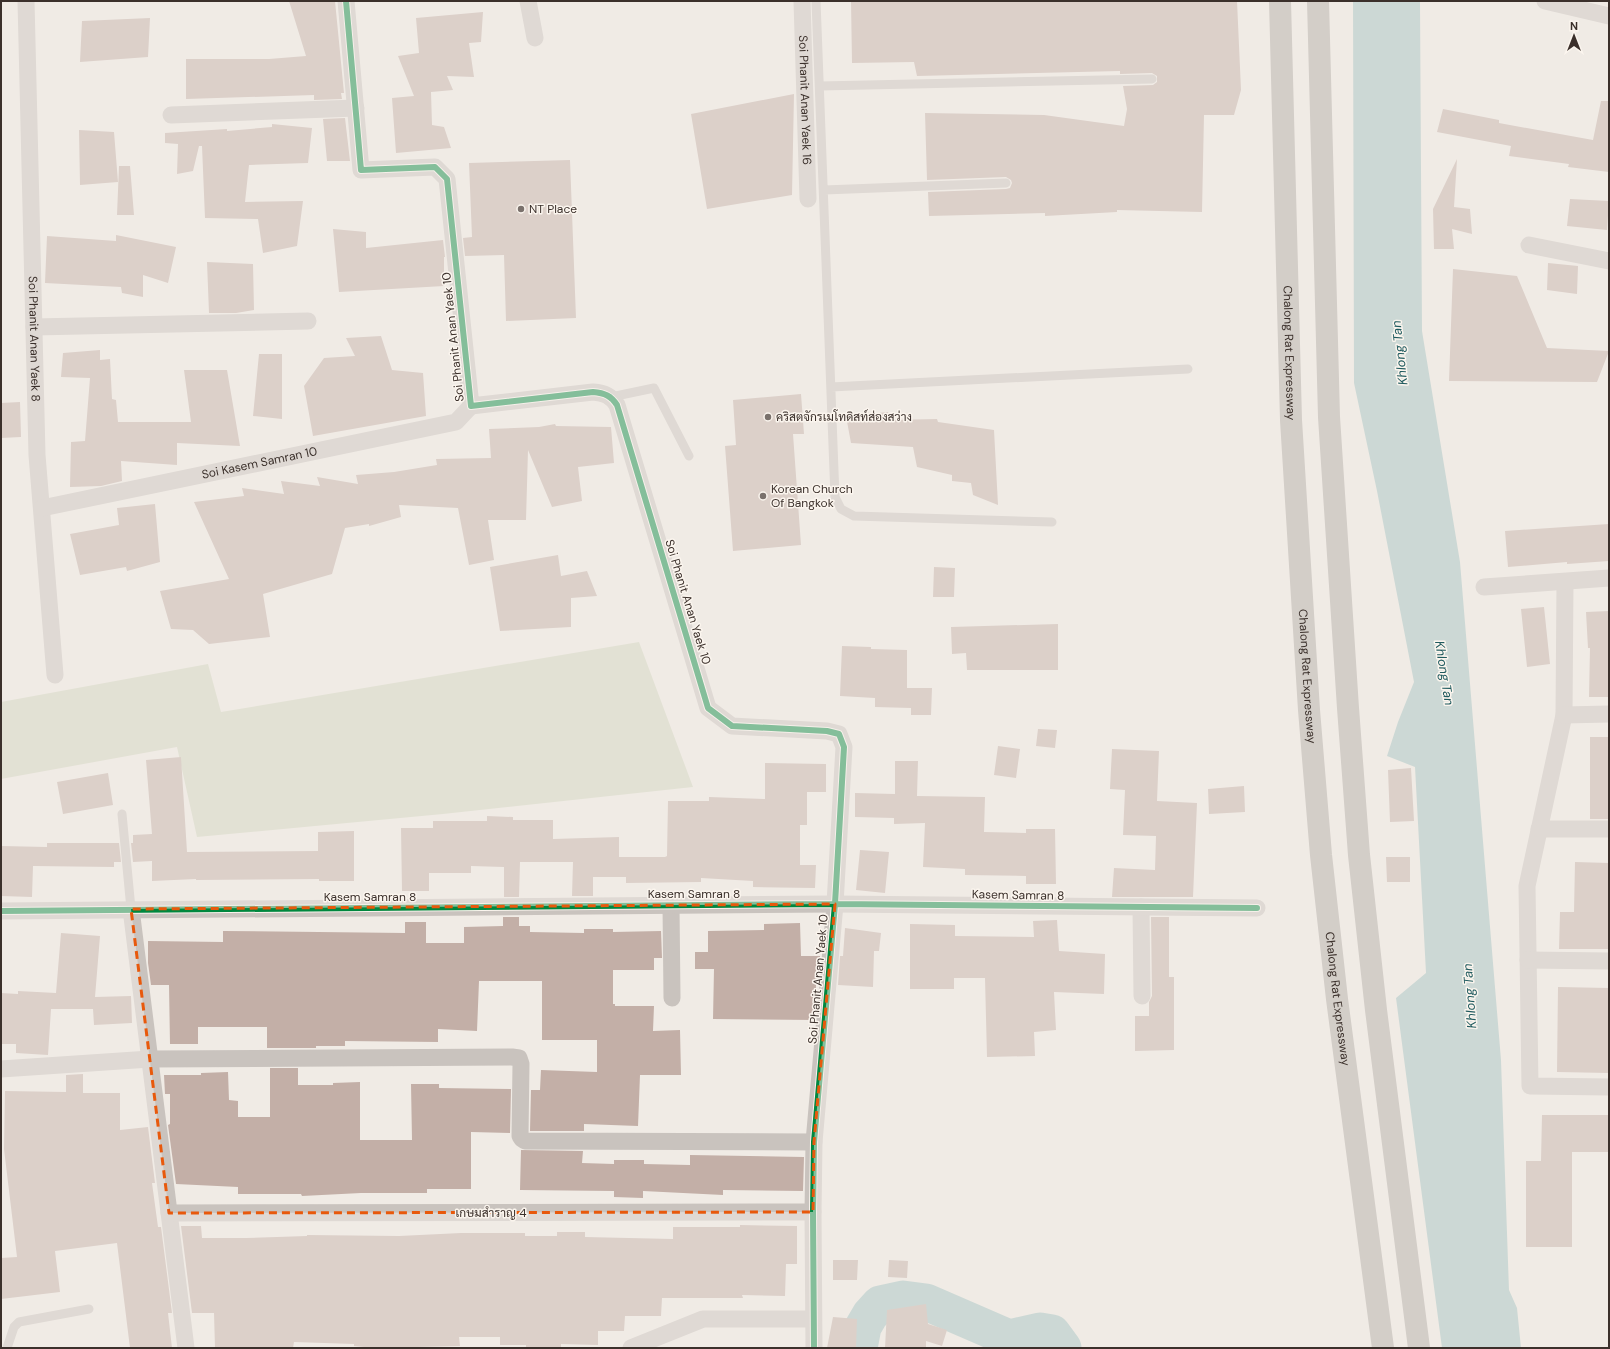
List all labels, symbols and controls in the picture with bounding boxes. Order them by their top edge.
north arrow [1554,16,1594,56]
text: N [1570,19,1578,33]
street label: Soi Phanit Anan Yaek 16 [795,35,815,165]
place label: NT Place [529,201,577,217]
marker: NT Place [516,204,526,214]
street label: Soi Phanit Anan Yaek 10 [438,271,468,403]
street label: Soi Phanit Anan Yaek 8 [25,276,44,402]
street label: Chalong Rat Expressway [1279,285,1299,421]
water label: Khlong Tan [1388,320,1411,386]
place label: คริสตจักรเมโทดิสท์ส่องสว่าง [776,409,912,425]
marker: คริสตจักรเมโทดิสท์ส่องสว่าง [763,412,773,422]
street label: Soi Kasem Samran 10 [200,443,319,483]
place label: Korean Church Of Bangkok [771,481,853,511]
marker: Korean Church Of Bangkok [758,491,768,501]
street label: Soi Phanit Anan Yaek 10 [661,537,715,667]
street label: Chalong Rat Expressway [1295,608,1320,745]
water label: Khlong Tan [1431,640,1458,707]
street label: Kasem Samran 8 [648,886,740,902]
street label: Kasem Samran 8 [972,886,1064,904]
street label: Kasem Samran 8 [324,889,416,905]
street label: Soi Phanit Anan Yaek 10 [804,913,832,1045]
street label: Chalong Rat Expressway [1322,931,1354,1067]
water label: Khlong Tan [1459,963,1480,1029]
street label: เกษมสำราญ 4 [456,1205,526,1221]

